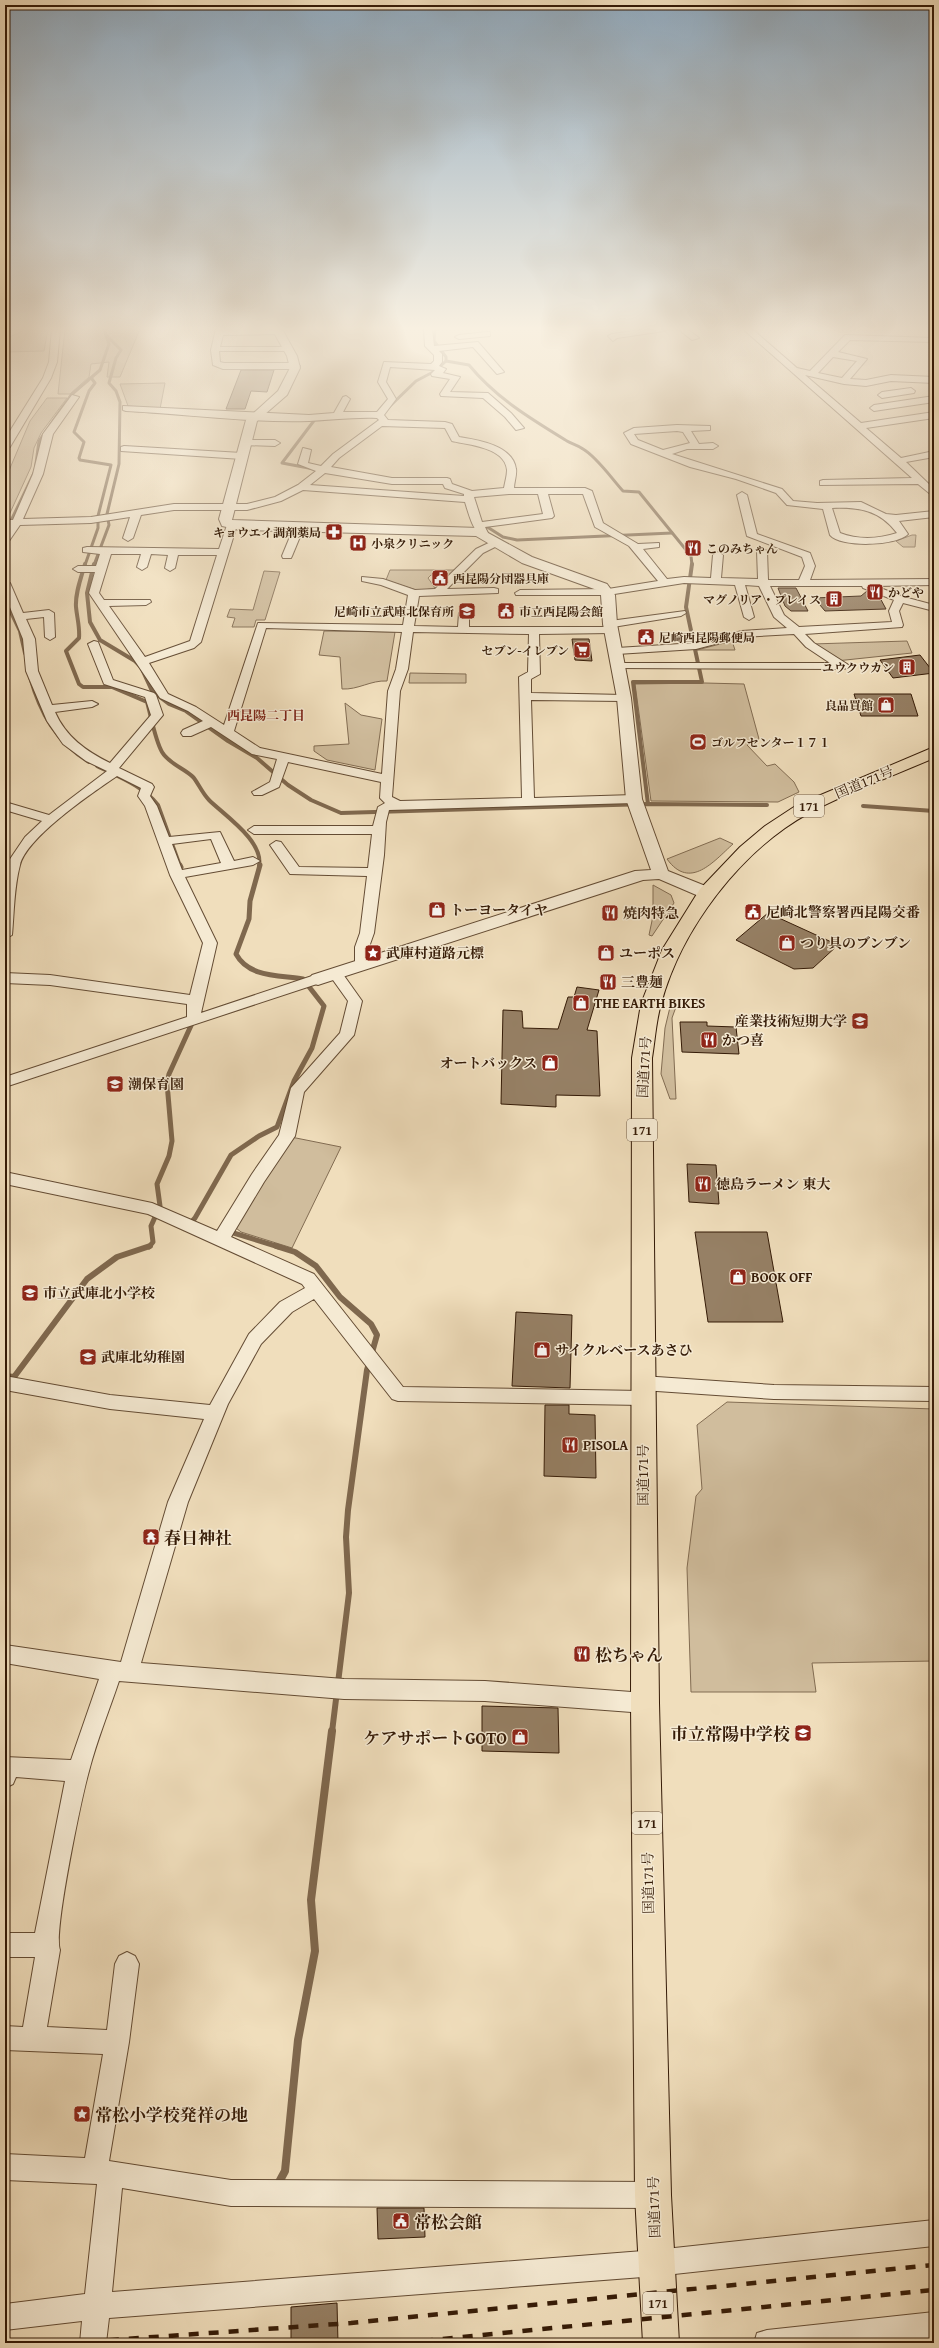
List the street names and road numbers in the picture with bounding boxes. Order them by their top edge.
street label: 国道171号 [831,761,897,803]
road number: 171 [794,795,824,817]
street label: 国道171号 [632,1035,656,1099]
road number: 171 [627,1119,657,1141]
street label: 国道171号 [633,1444,653,1506]
road number: 171 [632,1812,662,1834]
street label: 国道171号 [637,1852,659,1914]
street label: 国道171号 [643,2176,665,2238]
road number: 171 [643,2292,673,2314]

